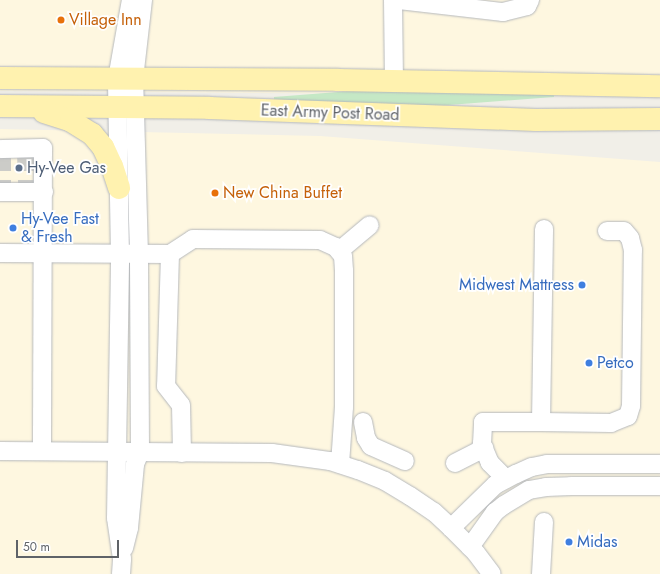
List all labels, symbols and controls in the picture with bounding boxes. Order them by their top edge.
place label: Village Inn [69,10,142,30]
marker: Village Inn [56,15,66,25]
street label: East Army Post Road [260,101,400,125]
place label: Hy-Vee Gas [27,158,106,178]
marker: Hy-Vee Gas [14,163,24,173]
place label: New China Buffet [223,183,342,203]
marker: New China Buffet [210,188,220,198]
place label: Hy-Vee Fast & Fresh [21,209,99,247]
marker: Hy-Vee Fast & Fresh [8,223,18,233]
place label: Midwest Mattress [459,275,574,295]
marker: Midwest Mattress [577,280,587,290]
place label: Petco [597,353,634,373]
marker: Petco [584,358,594,368]
scale bar [18,532,121,558]
place label: Midas [577,532,617,552]
marker: Midas [564,537,574,547]
text: 50 m [23,538,50,556]

